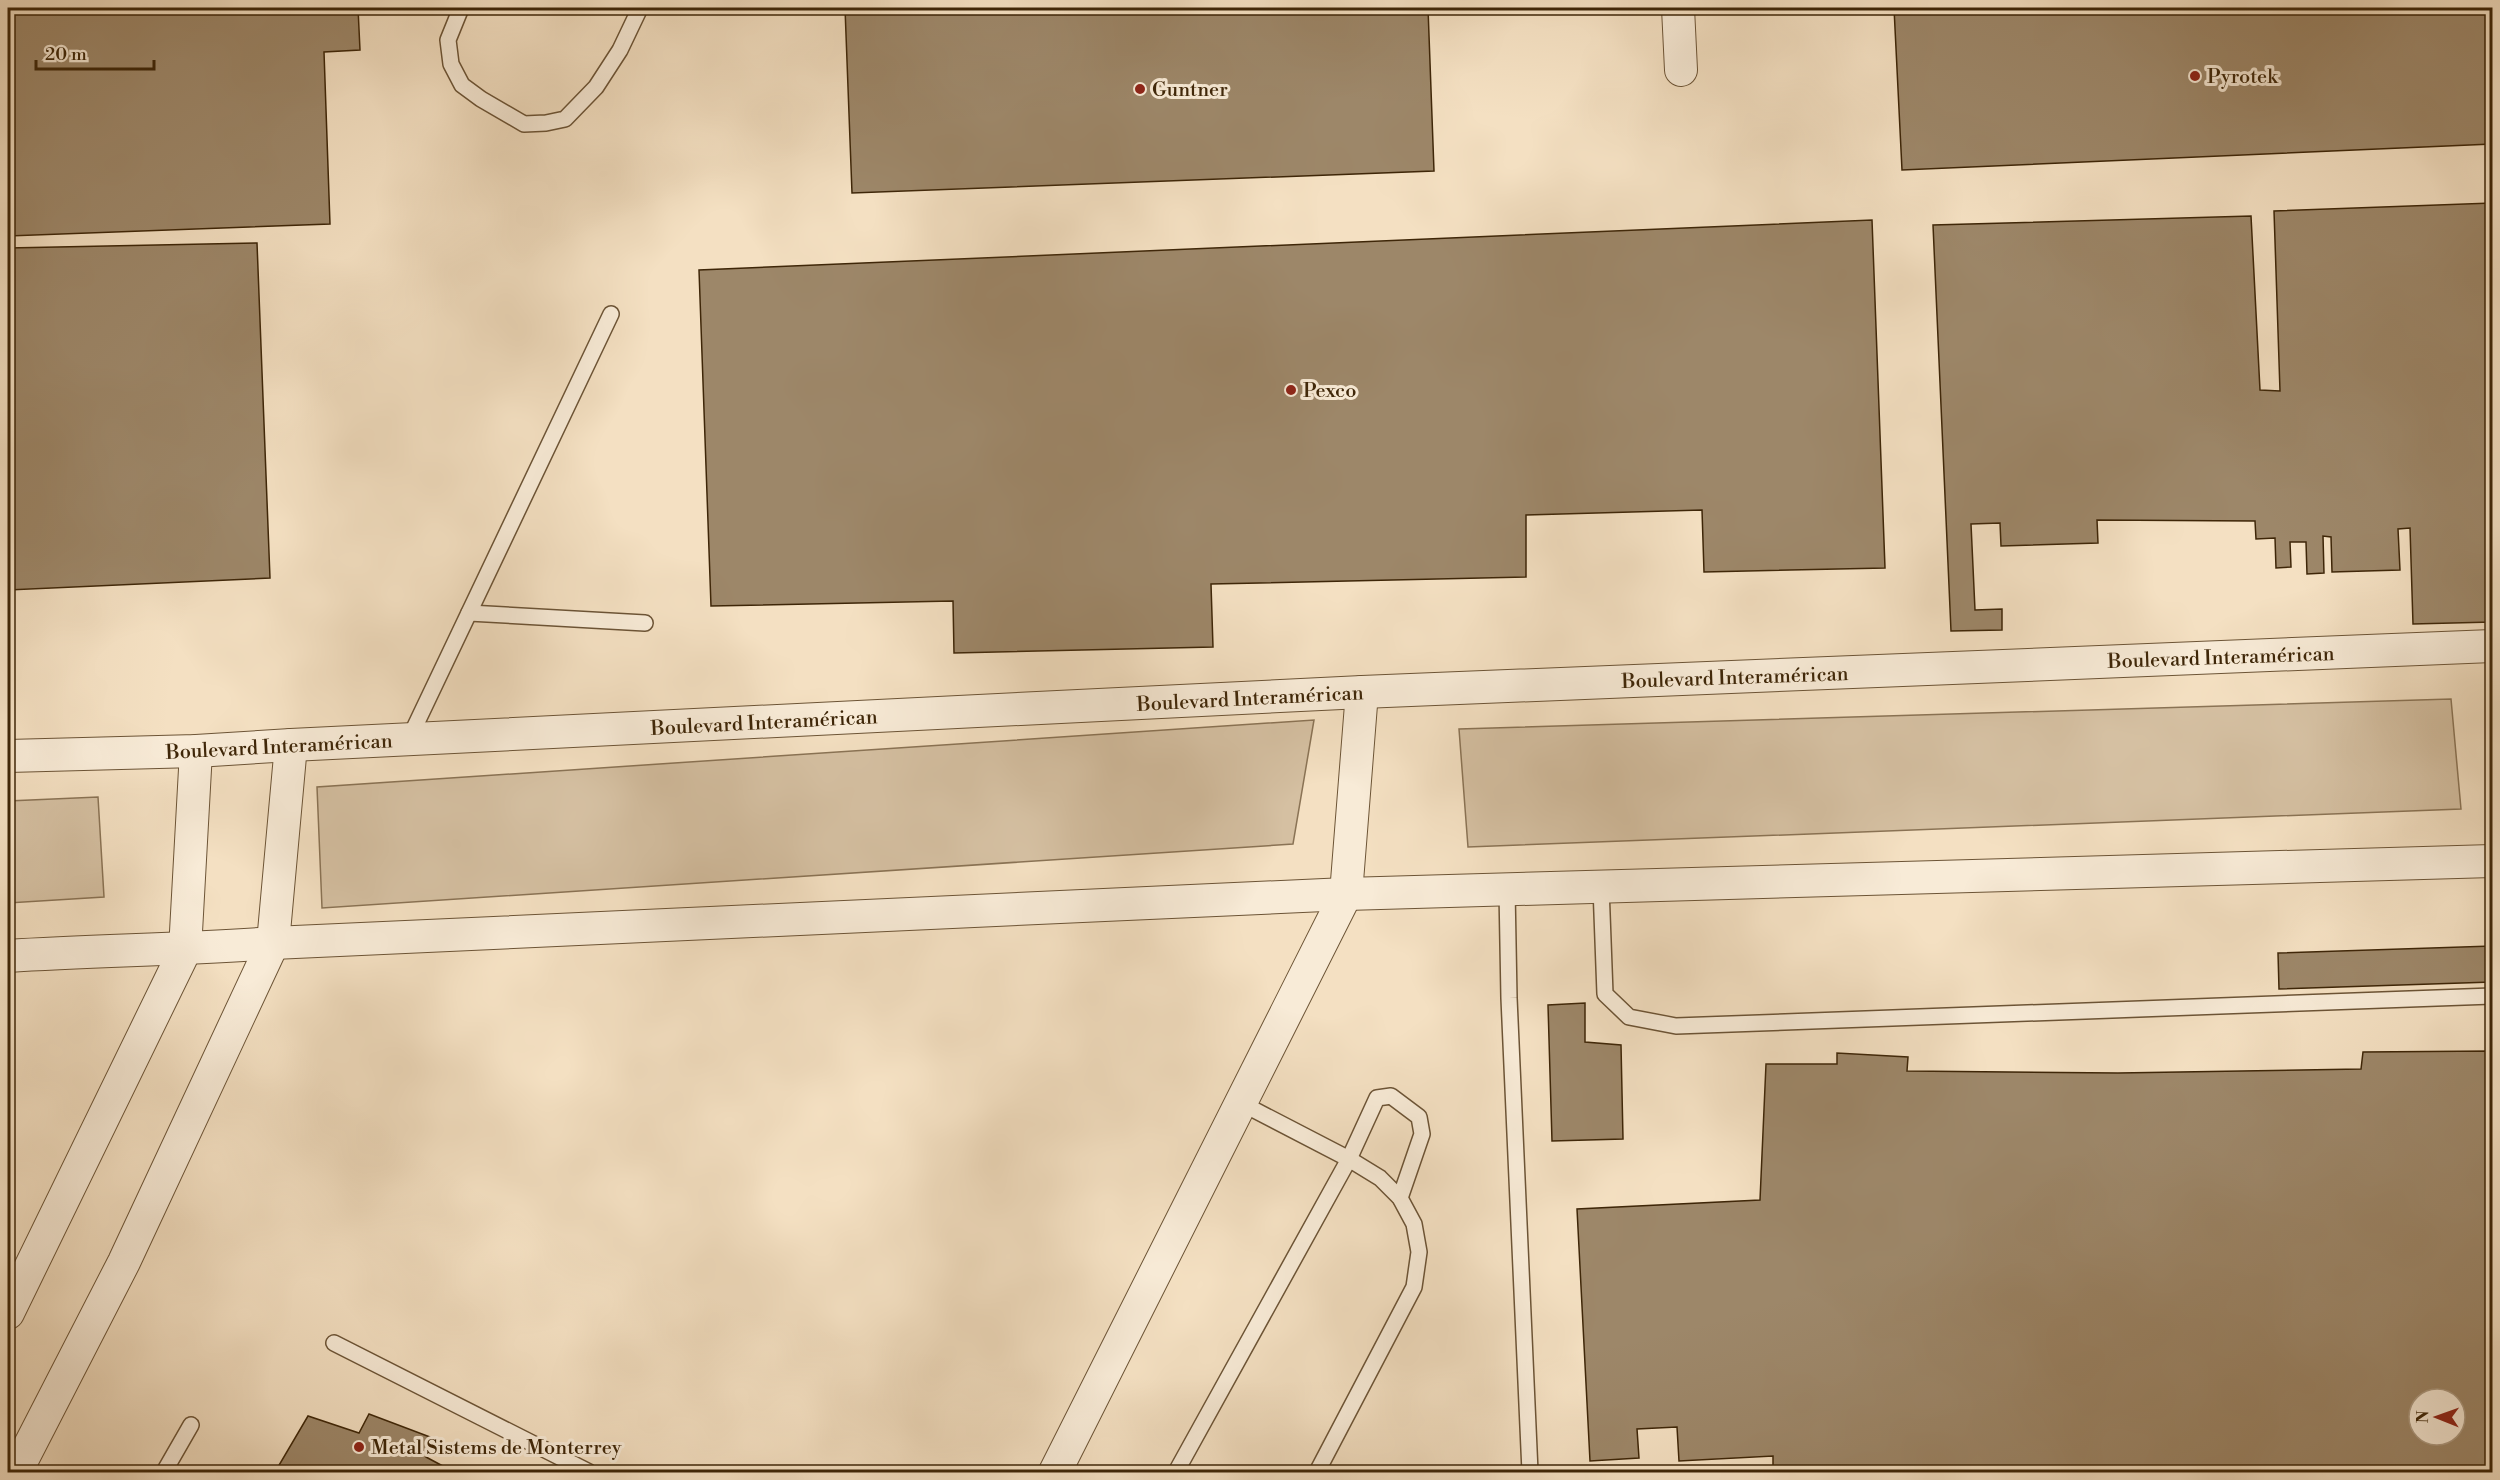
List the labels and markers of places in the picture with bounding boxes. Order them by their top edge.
place label: Pyrotek [2207,65,2279,90]
marker: Pyrotek [2188,69,2202,83]
place label: Guntner [1152,78,1228,103]
marker: Guntner [1133,82,1147,96]
place label: Pexco [1303,379,1356,404]
marker: Pexco [1284,383,1298,397]
place label: Metal Sistems de Monterrey [371,1436,622,1461]
marker: Metal Sistems de Monterrey [352,1440,366,1454]

